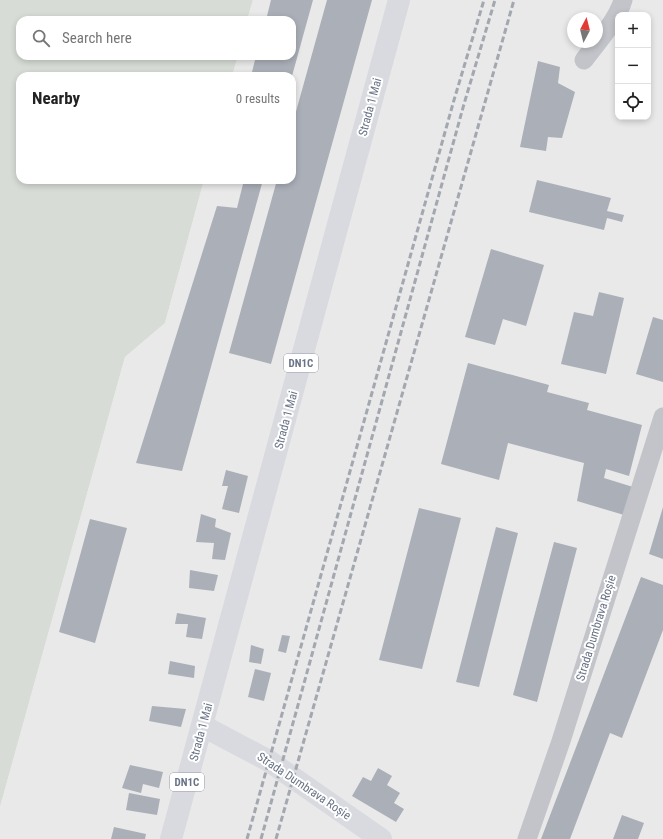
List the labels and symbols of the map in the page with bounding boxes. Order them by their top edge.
north arrow [567,12,603,48]
street label: Strada 1 Mai [356,76,384,138]
road number: DN1C [284,354,318,372]
street label: Strada 1 Mai [272,389,300,451]
street label: Strada Dumbrava Roșie [573,573,620,683]
street label: Strada 1 Mai [187,701,215,763]
street label: Strada Dumbrava Roșie [254,749,354,824]
road number: DN1C [170,773,204,791]

